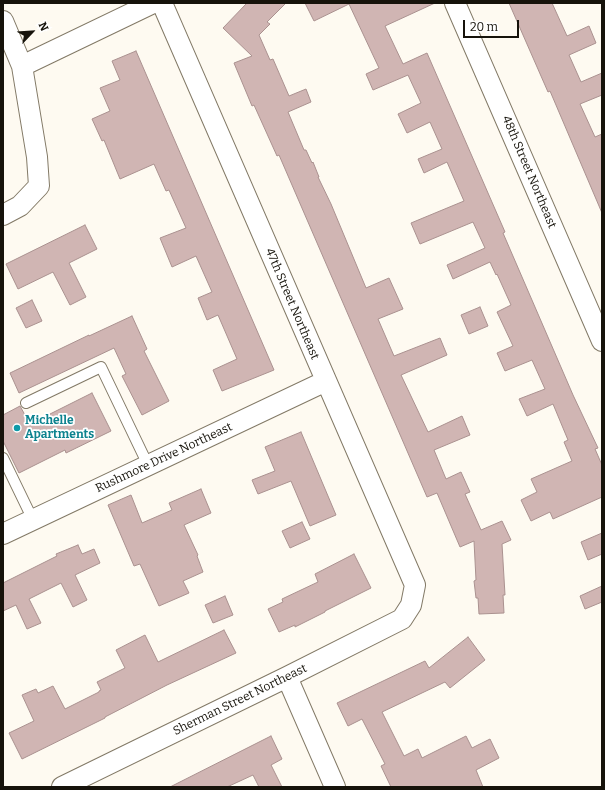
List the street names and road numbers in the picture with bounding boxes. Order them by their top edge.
street label: 48th Street Northeast [499,114,559,230]
street label: 47th Street Northeast [262,246,322,362]
street label: Rushmore Drive Northeast [93,420,235,496]
street label: Sherman Street Northeast [171,661,309,739]

